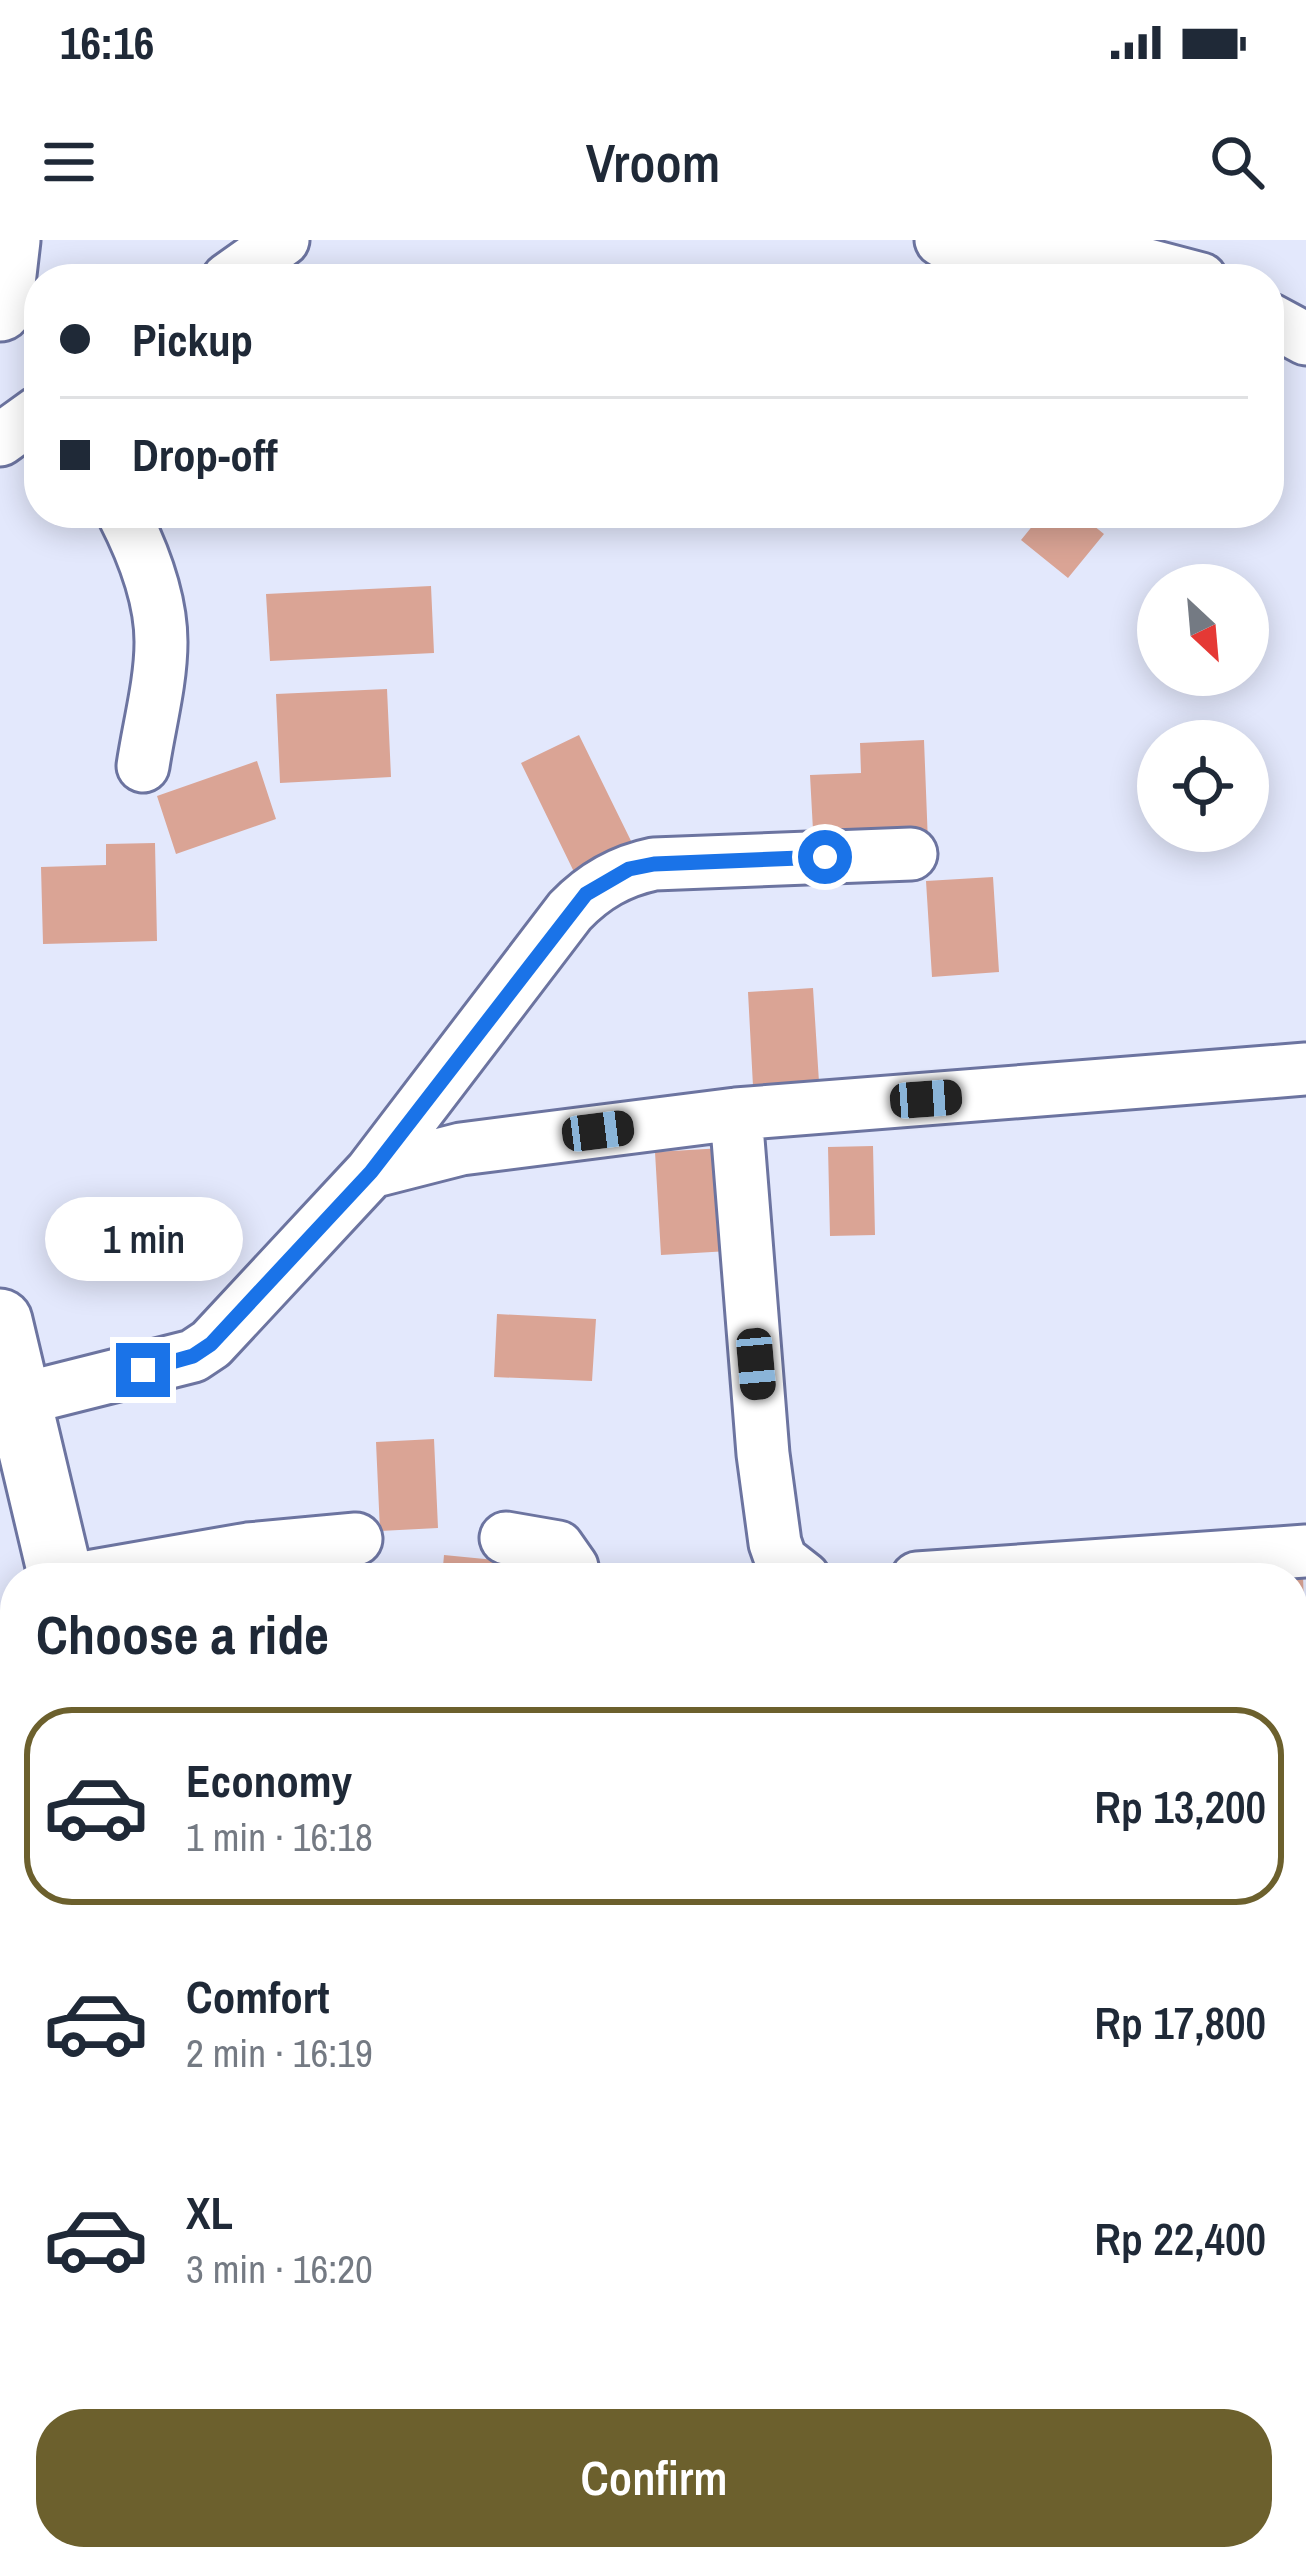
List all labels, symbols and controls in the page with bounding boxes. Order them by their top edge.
text: 16:16 [60,12,154,73]
text: Vroom [586,126,720,199]
icon: menu [36,129,102,195]
icon: search [1204,129,1270,195]
text: Pickup [132,309,253,370]
text: Drop-off [132,424,278,485]
north arrow [1137,564,1269,696]
map controls [1137,564,1269,852]
button: locate [1137,720,1269,852]
route start [798,830,852,884]
car [889,1079,963,1119]
car [560,1109,636,1153]
callout: 1 min [44,1196,242,1280]
text: 1 min [103,1213,185,1265]
car [735,1327,777,1401]
route end [116,1343,170,1397]
text: Choose a ride [36,1598,329,1671]
text: Economy [186,1750,352,1811]
icon: car [42,1752,150,1860]
text: Rp 13,200 [1094,1776,1266,1837]
text: 1 min · 16:18 [186,1811,373,1863]
text: Comfort [186,1966,329,2027]
icon: car [42,1968,150,2076]
text: Rp 17,800 [1094,1992,1266,2053]
text: 2 min · 16:19 [186,2027,373,2079]
text: XL [186,2182,233,2243]
icon: car [42,2184,150,2292]
text: Rp 22,400 [1094,2208,1266,2269]
text: 3 min · 16:20 [186,2243,373,2295]
button: Confirm [36,2409,1272,2547]

